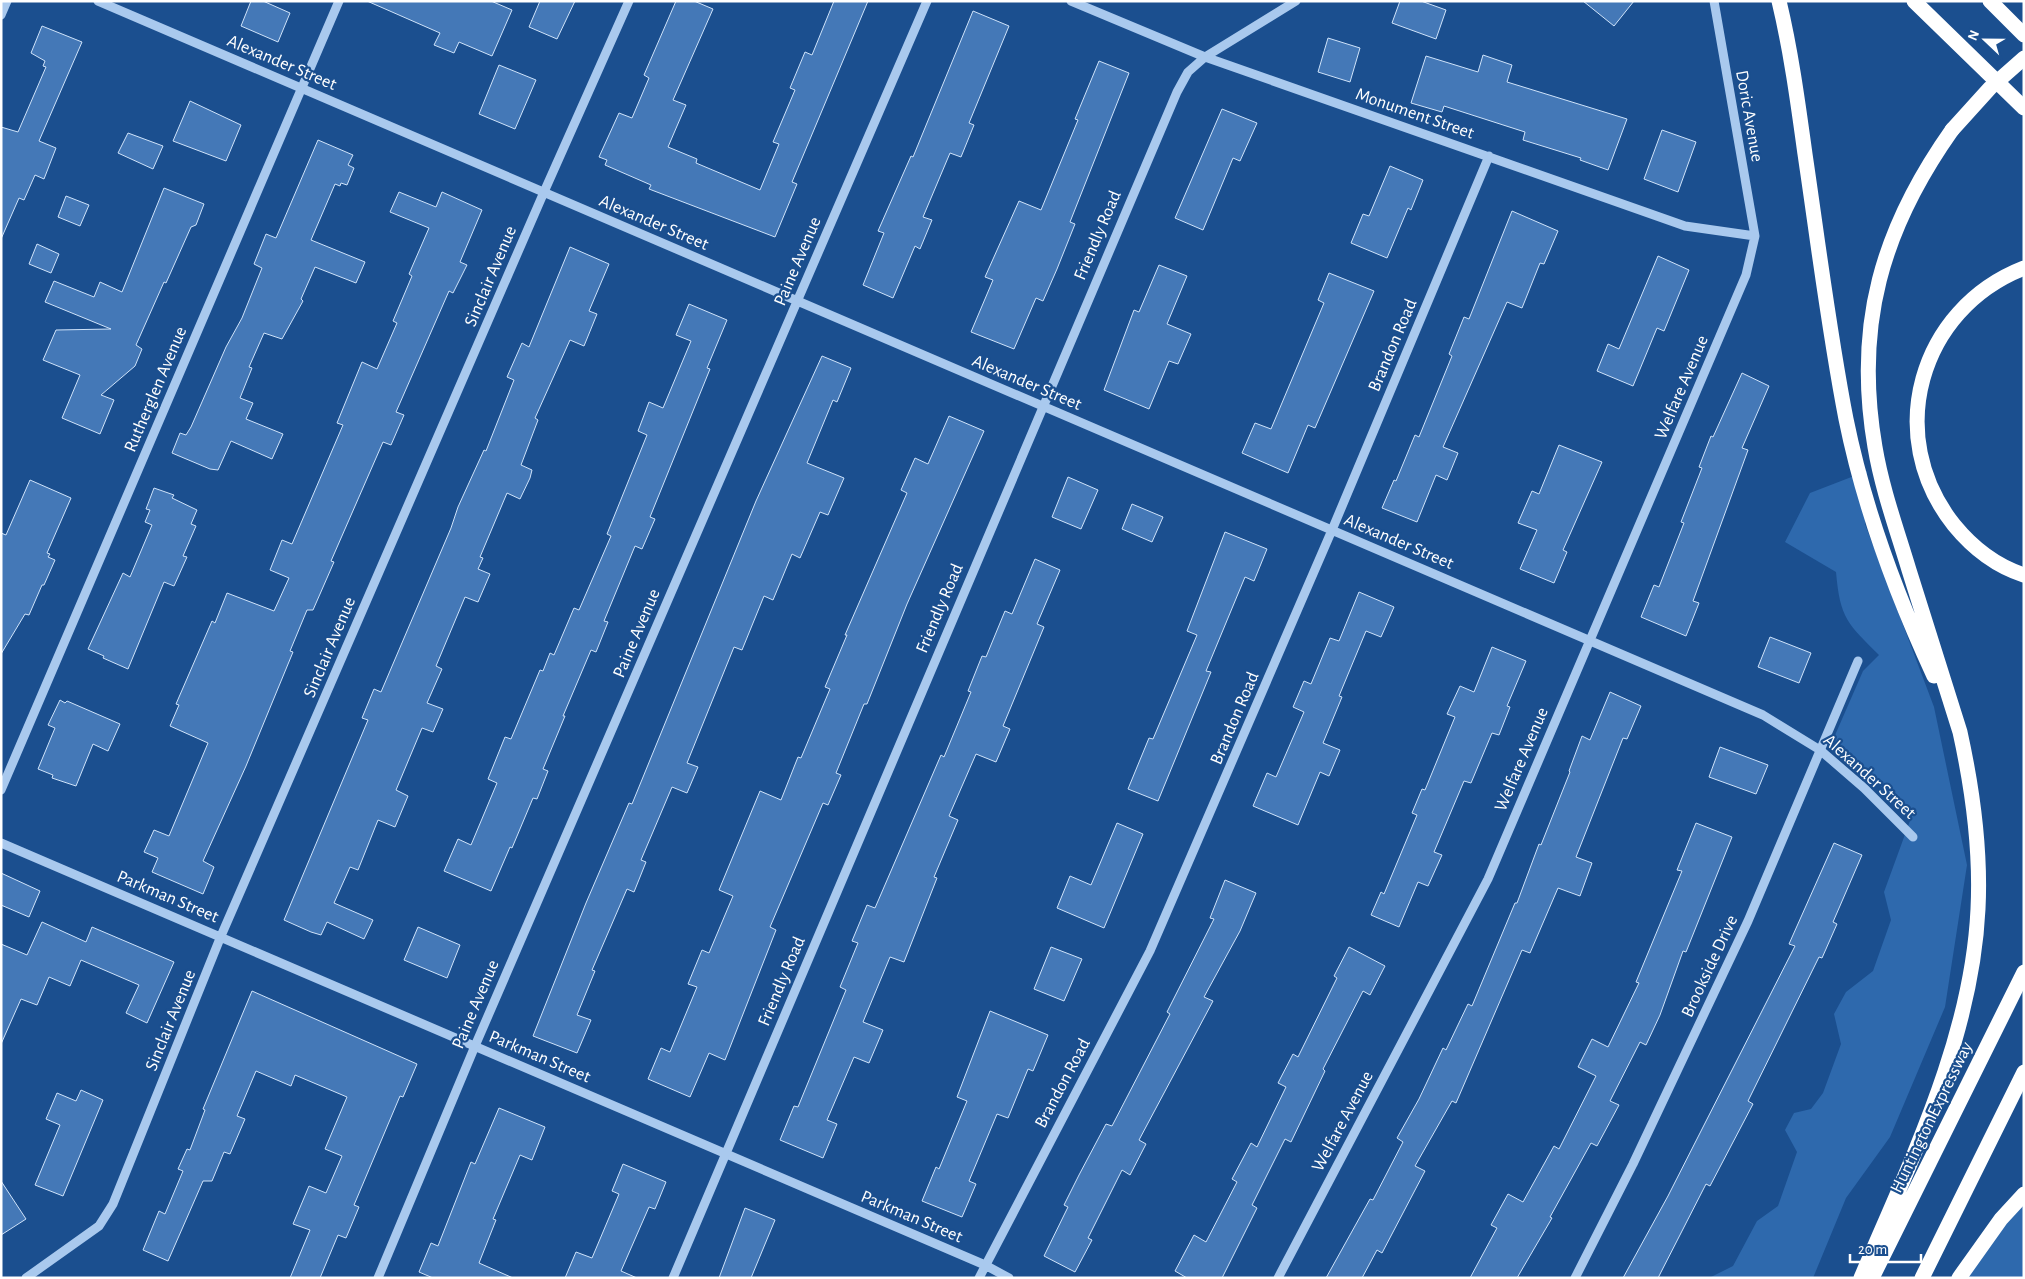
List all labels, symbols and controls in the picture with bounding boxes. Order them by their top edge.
north arrow [1960,15,2010,65]
text: N [1966,28,1982,43]
street label: Alexander Street [224,32,339,94]
street label: Doric Avenue [1732,69,1766,163]
street label: Monument Street [1353,85,1476,143]
street label: Friendly Road [1071,188,1125,283]
street label: Alexander Street [596,192,711,254]
street label: Paine Avenue [771,214,825,308]
street label: Sinclair Avenue [462,223,520,329]
street label: Brandon Road [1365,296,1420,394]
street label: Rutherglen Avenue [121,324,190,455]
street label: Welfare Avenue [1652,333,1712,442]
street label: Alexander Street [969,352,1084,414]
street label: Alexander Street [1341,511,1456,573]
street label: Friendly Road [913,561,967,656]
street label: Paine Avenue [610,586,664,680]
street label: Sinclair Avenue [301,594,359,700]
street label: Brandon Road [1207,669,1262,767]
street label: Welfare Avenue [1492,705,1552,814]
street label: Alexander Street [1820,731,1919,823]
street label: Parkman Street [114,867,221,926]
street label: Brookside Drive [1678,913,1741,1020]
street label: Friendly Road [755,934,809,1029]
street label: Paine Avenue [449,957,503,1051]
street label: Sinclair Avenue [142,967,199,1074]
street label: Parkman Street [486,1027,593,1086]
street label: Brandon Road [1032,1036,1094,1131]
street label: Huntington Expressway [1888,1039,1976,1196]
street label: Welfare Avenue [1309,1068,1377,1175]
street label: Parkman Street [858,1187,965,1246]
scale bar [1850,1232,1921,1264]
text: 20 m [1858,1242,1887,1257]

